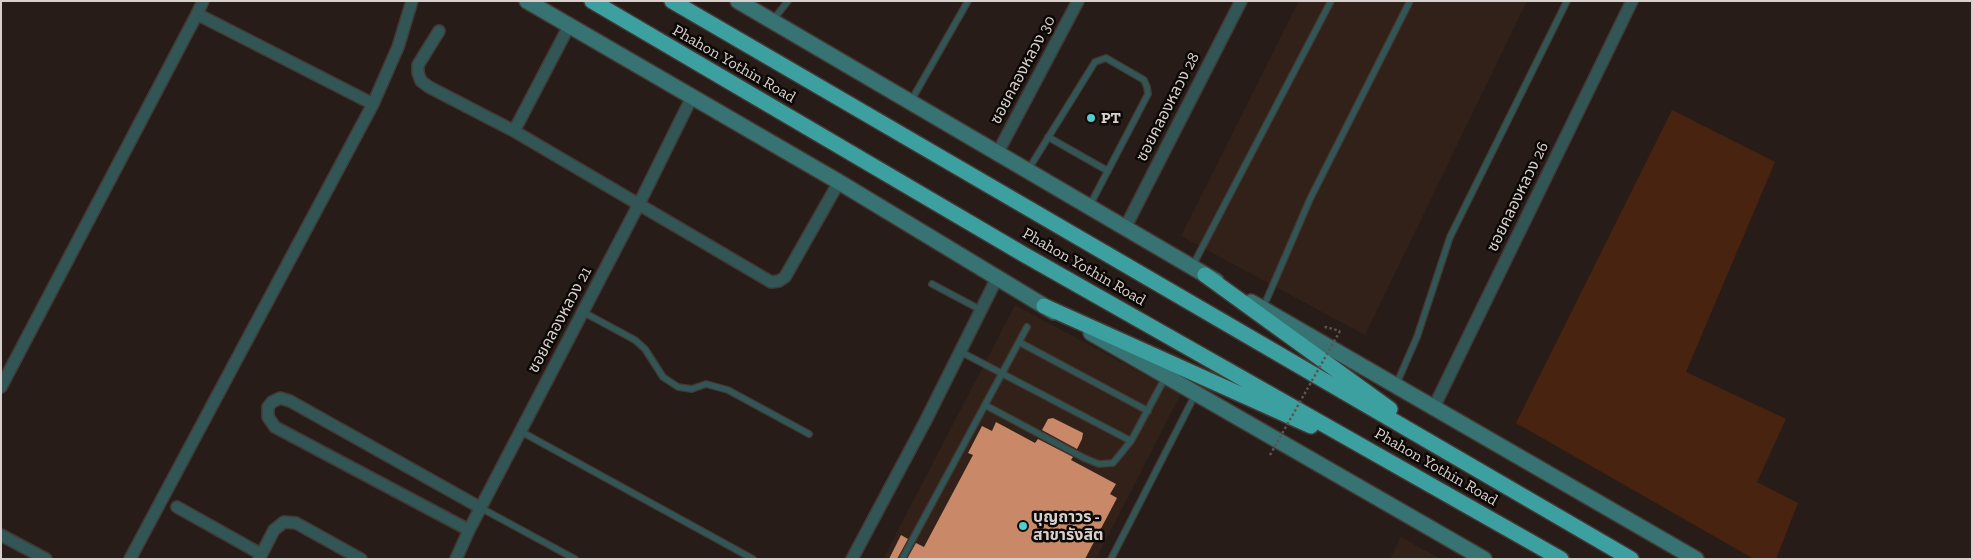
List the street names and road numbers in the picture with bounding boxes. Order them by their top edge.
street label: ซอยคลองหลวง 30 [986,13,1060,127]
street label: Phahon Yothin Road [669,21,799,107]
street label: ซอยคลองหลวง 28 [1132,49,1204,165]
street label: ซอยคลองหลวง 26 [1483,139,1553,255]
street label: Phahon Yothin Road [1019,224,1149,310]
street label: ซอยคลองหลวง 21 [524,264,596,376]
street label: Phahon Yothin Road [1371,424,1501,510]

